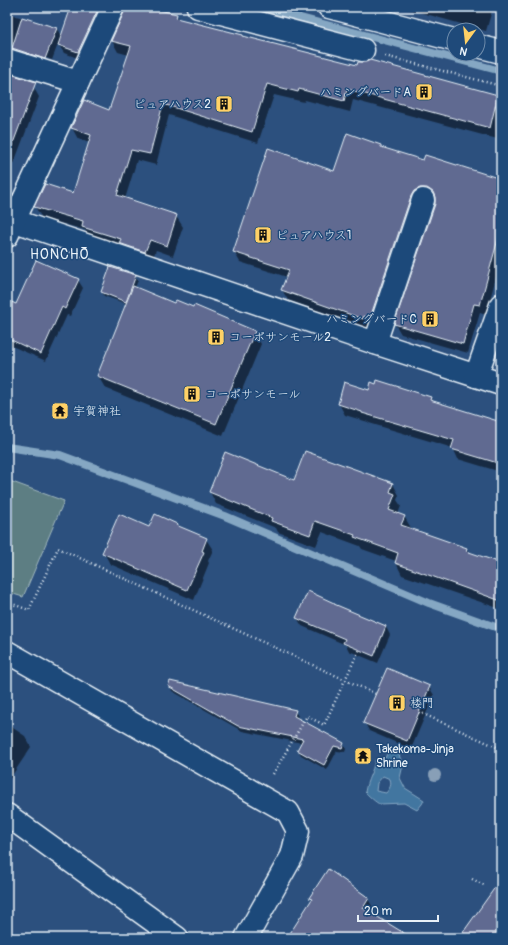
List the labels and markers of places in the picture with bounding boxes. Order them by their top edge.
building icon: ハミングバードA [414,82,434,102]
place label: ハミングバードA [320,85,411,100]
building icon: ピュアハウス2 [214,94,234,114]
place label: ピュアハウス2 [133,97,211,112]
building icon: ピュアハウス1 [253,225,273,245]
place label: ピュアハウス1 [276,228,352,243]
building icon: ハミングバードC [420,309,440,329]
place label: ハミングバードC [326,312,417,327]
building icon: コーポサンモール2 [206,327,226,347]
place label: コーポサンモール2 [229,330,331,345]
building icon: コーポサンモール [182,384,202,404]
place label: コーポサンモール [205,387,300,402]
temple icon: 宇賀神社 [50,401,70,421]
place label: 宇賀神社 [73,404,121,419]
building icon: 楼門 [387,693,407,713]
place label: 楼門 [410,696,434,711]
place label: Takekoma-Jinja Shrine [376,742,454,771]
temple icon: Takekoma-Jinja Shrine [353,746,373,766]

